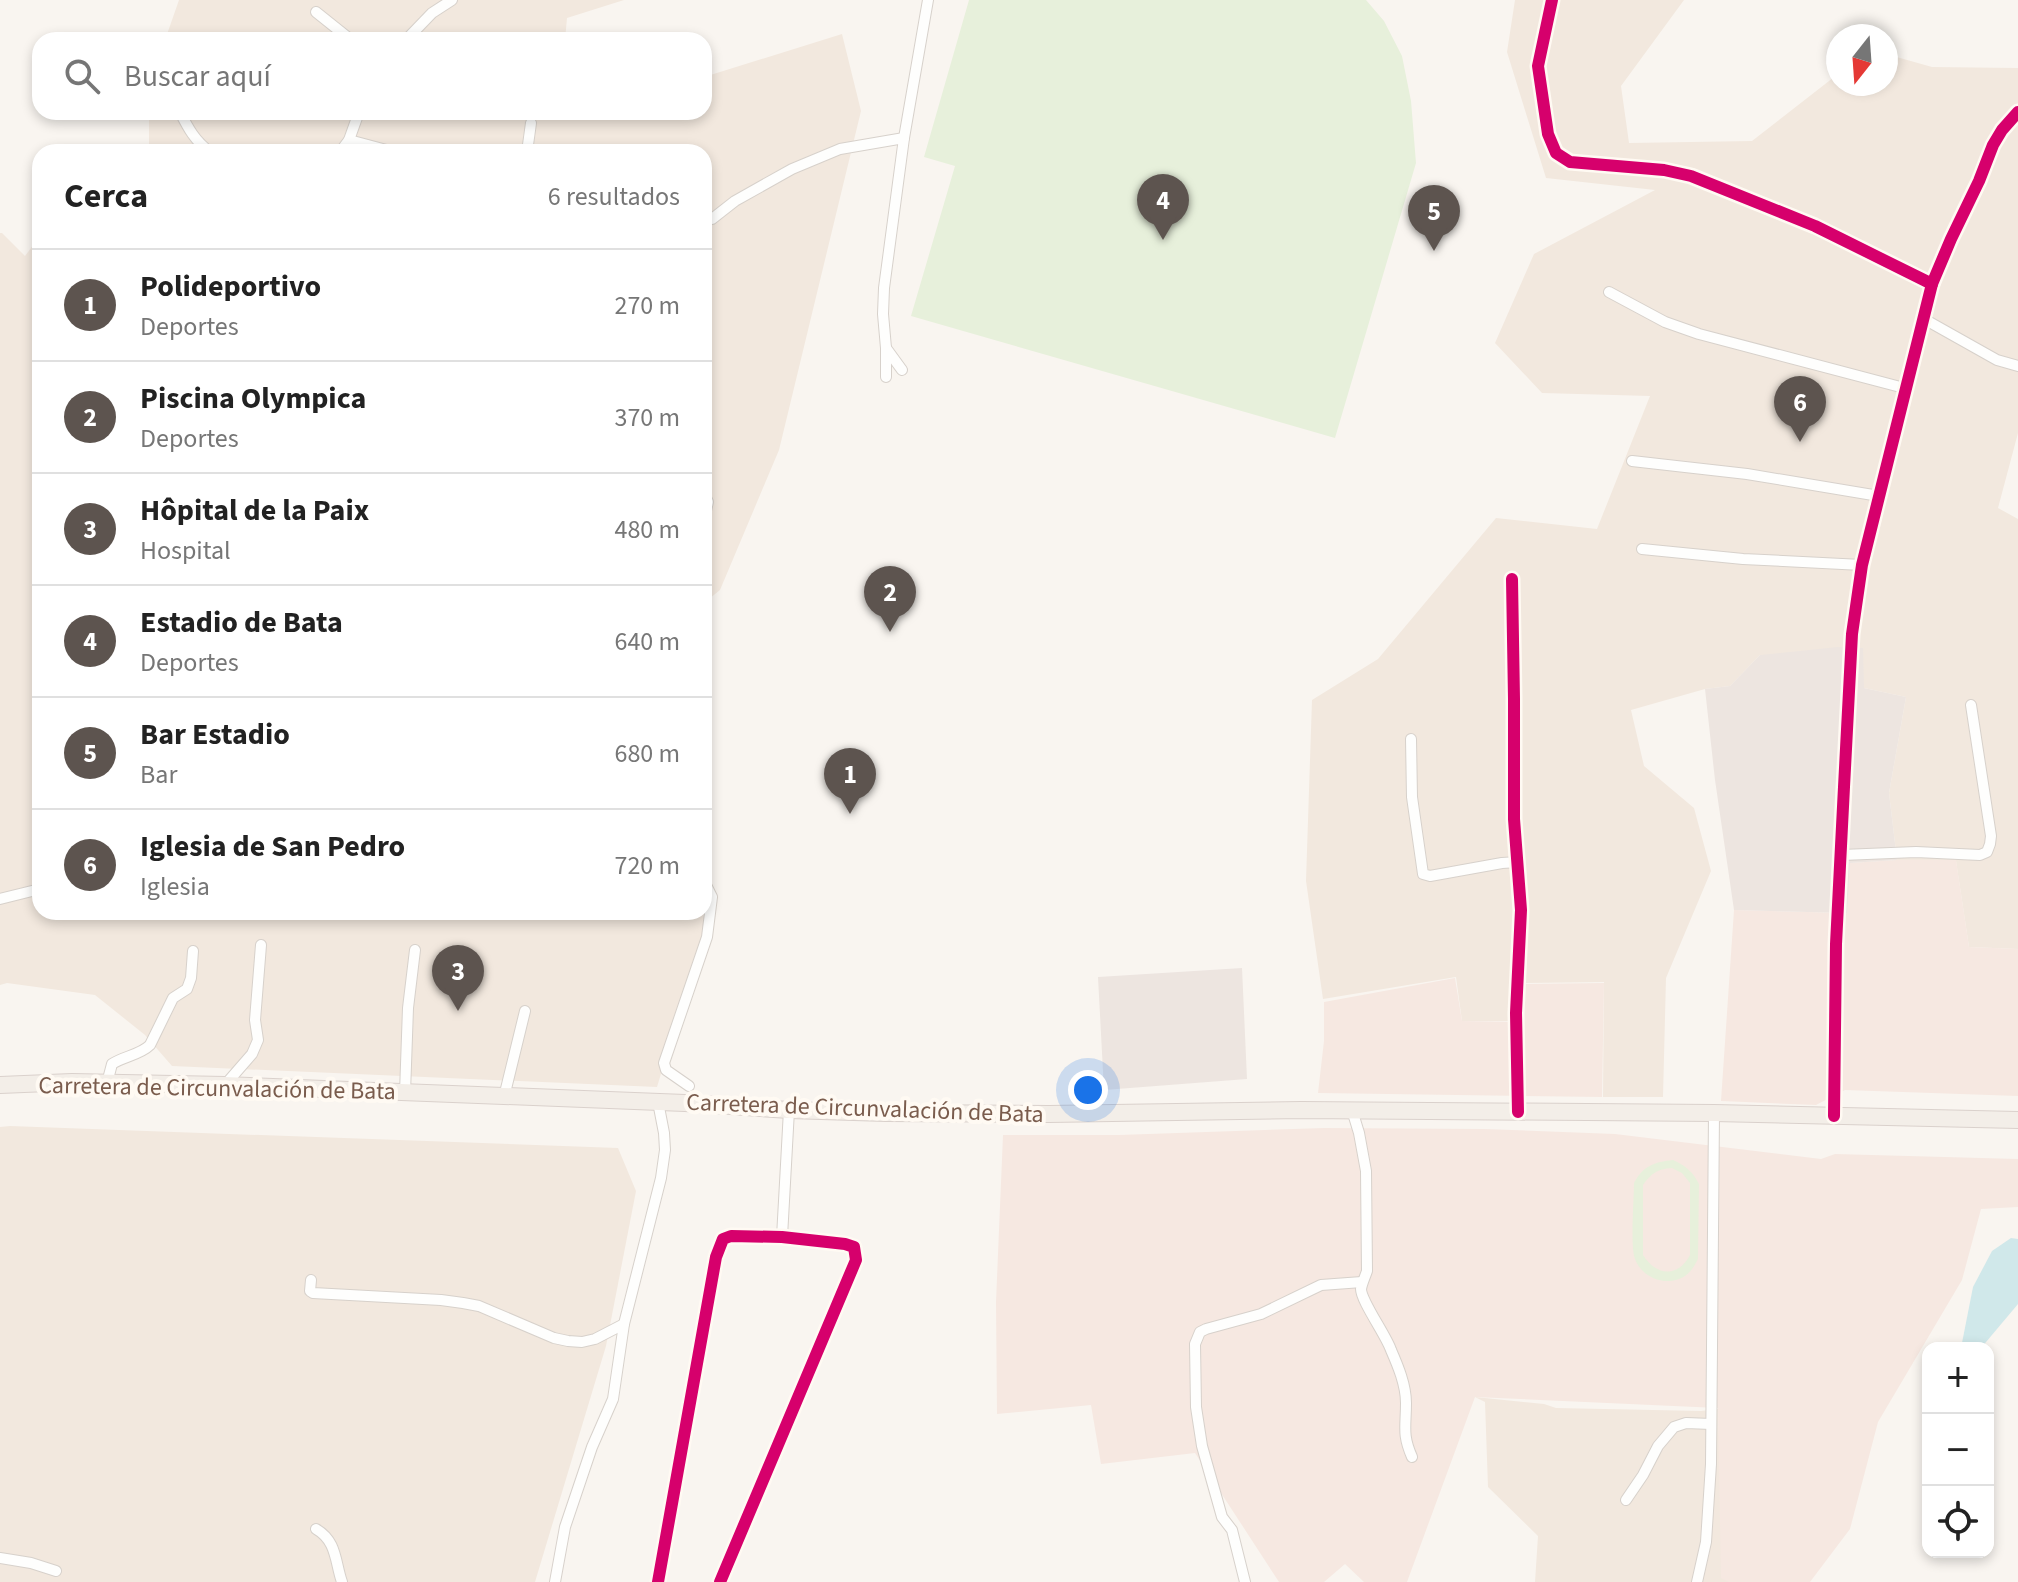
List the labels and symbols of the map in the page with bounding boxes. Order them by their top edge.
north arrow [1826,24,1898,96]
pin: 4 [1137,174,1189,240]
pin: 5 [1408,185,1460,251]
pin: 6 [1774,376,1826,442]
pin: 2 [864,566,916,632]
pin: 1 [824,748,876,814]
pin: 3 [432,945,484,1011]
street label: Carretera de Circunvalación de Bata [38,1068,396,1109]
your location [1068,1070,1108,1110]
street label: Carretera de Circunvalación de Bata [686,1085,1044,1132]

